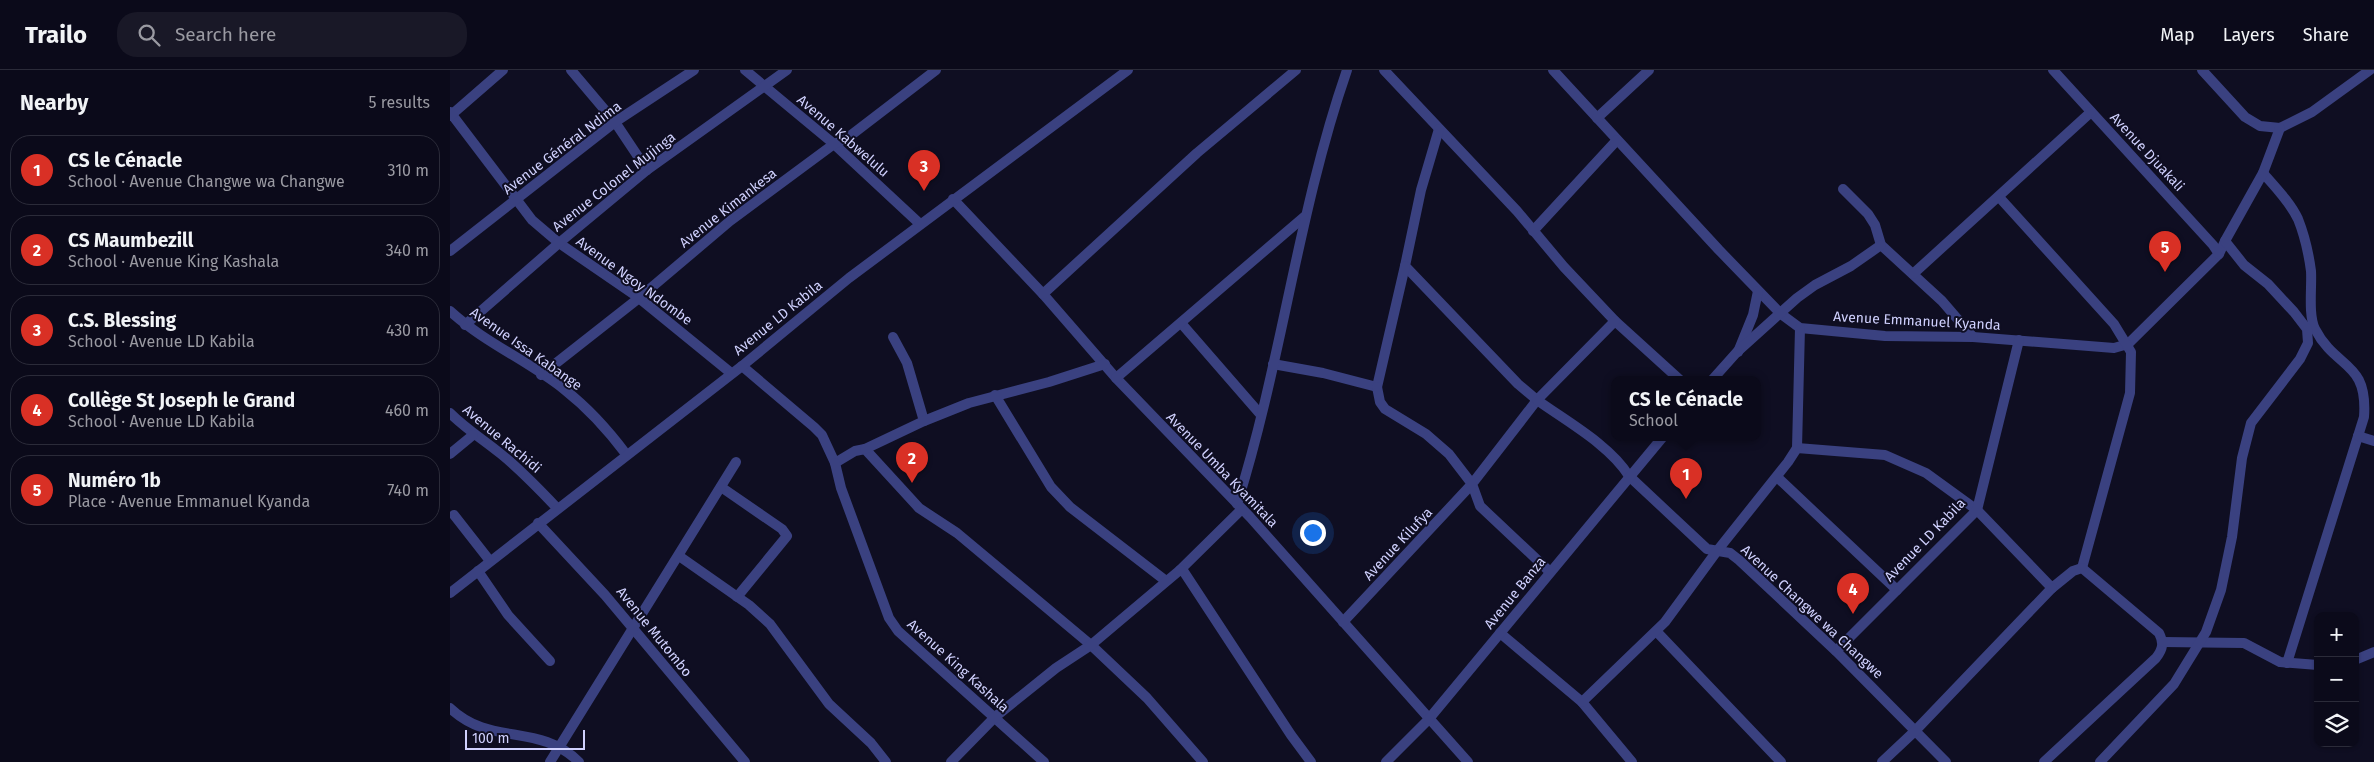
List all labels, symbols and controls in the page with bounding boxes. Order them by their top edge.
search box [117,12,467,57]
text: Trailo [25,21,87,49]
icon: search [135,21,163,49]
text: Search here [175,23,276,46]
text: Map [2160,24,2195,46]
text: Layers [2223,24,2275,46]
text: Share [2303,24,2349,46]
text: Nearby [20,90,88,116]
street label: Avenue Kabwelulu [793,91,893,181]
text: 5 results [369,93,430,112]
street label: Avenue Général Ndima [499,98,625,198]
street label: Avenue Djuakali [2106,109,2188,195]
street label: Avenue Colonel Mujinga [549,129,679,235]
text: CS le Cénacle [68,149,182,172]
pin: 3 [908,150,940,191]
text: 1 [33,161,41,180]
text: 310 m [388,161,429,180]
street label: Avenue Kimankesa [676,165,780,251]
text: School · Avenue Changwe wa Changwe [68,172,345,191]
text: CS Maumbezill [68,229,193,252]
pin: 5 [2149,231,2181,272]
street label: Avenue Ngoy Ndombe [573,233,695,329]
text: 2 [33,241,41,260]
text: 340 m [386,241,429,260]
text: School · Avenue King Kashala [68,252,279,271]
street label: Avenue LD Kabila [730,277,826,359]
street label: Avenue Issa Kabange [467,304,585,394]
street label: Avenue Emmanuel Kyanda [1833,308,2001,334]
text: C.S. Blessing [68,309,176,332]
text: 3 [33,321,41,340]
text: 430 m [386,321,429,340]
text: School · Avenue LD Kabila [68,332,255,351]
popup [1611,376,1761,441]
text: CS le Cénacle [1629,388,1743,411]
text: Collège St Joseph le Grand [68,389,295,412]
text: 4 [32,401,42,420]
text: 460 m [385,401,429,420]
street label: Avenue Rachidi [459,401,545,477]
street label: Avenue Umba Kyamitala [1163,409,1281,531]
text: School [1629,411,1678,430]
text: School · Avenue LD Kabila [68,412,255,431]
pin: 2 [896,442,928,483]
pin: 1 [1670,458,1702,499]
text: Numéro 1b [68,469,161,492]
text: 5 [33,481,41,500]
text: 740 m [387,481,429,500]
text: Place · Avenue Emmanuel Kyanda [68,492,310,511]
street label: Avenue LD Kabila [1881,495,1969,585]
street label: Avenue Kilufya [1360,504,1436,584]
your location [1300,520,1326,546]
street label: Avenue Changwe wa Changwe [1737,542,1887,682]
street label: Avenue Banza [1481,553,1549,633]
pin: 4 [1837,573,1869,614]
street label: Avenue Mutombo [613,584,695,680]
map controls [2314,612,2359,747]
button: + [2314,612,2359,657]
street label: Avenue King Kashala [904,616,1012,716]
button: − [2314,657,2359,702]
button: layers [2314,702,2359,747]
scale bar [465,727,585,750]
text: 100 m [472,730,509,747]

